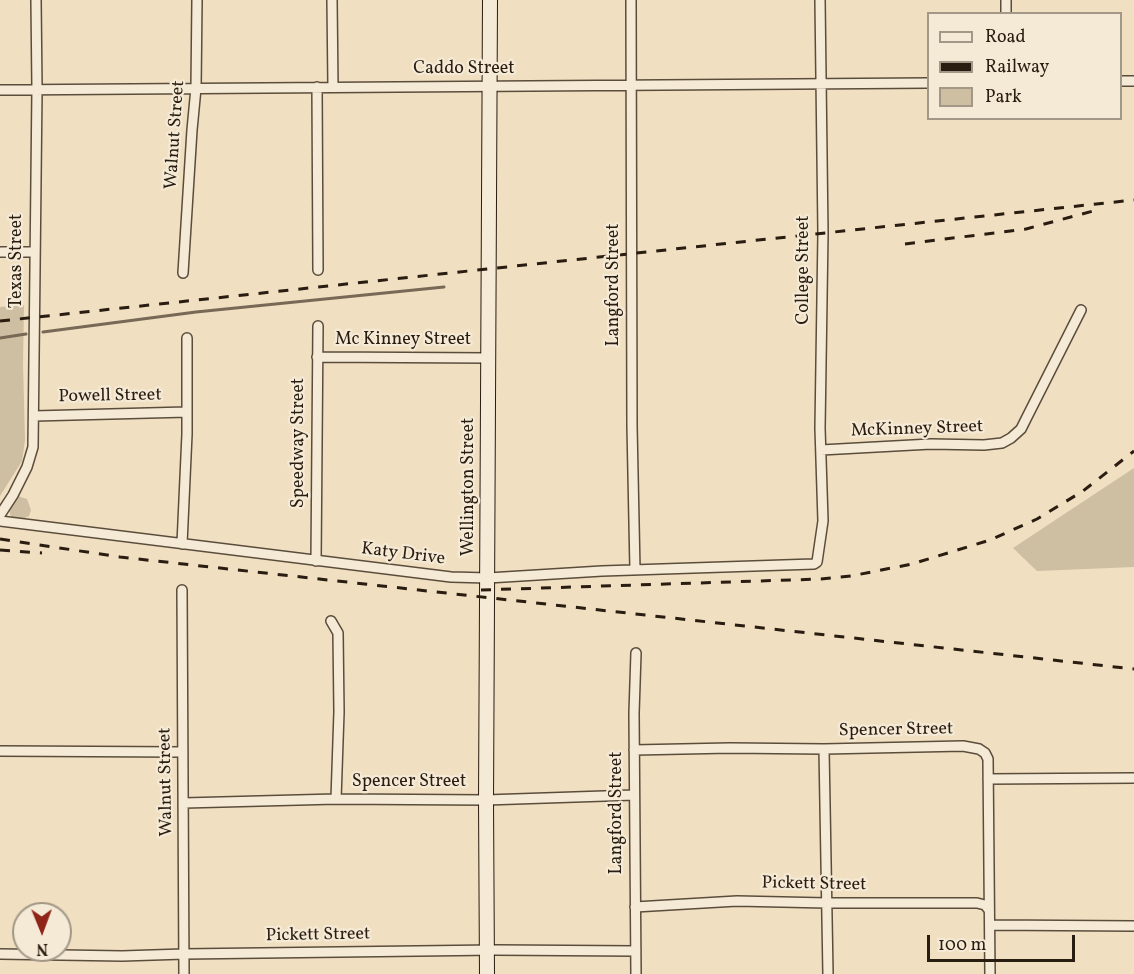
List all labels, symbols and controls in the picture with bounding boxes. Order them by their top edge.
legend [927,12,1122,120]
text: Road [985,25,1026,50]
text: Railway [985,55,1049,80]
street label: Caddo Street [413,59,515,81]
street label: Walnut Street [161,80,191,190]
text: Park [985,85,1022,110]
street label: Texas Street [7,214,29,308]
street label: College Street [794,216,816,324]
street label: Langford Street [604,223,626,347]
street label: Mc Kinney Street [335,330,471,352]
street label: Speedway Street [289,378,311,508]
street label: Powell Street [58,385,162,409]
street label: McKinney Street [850,417,984,443]
street label: Wellington Street [459,418,481,556]
street label: Katy Drive [360,539,446,571]
street label: Spencer Street [839,719,953,743]
street label: Walnut Street [155,727,179,837]
street label: Langford Street [607,751,629,875]
street label: Spencer Street [352,772,466,794]
street label: Pickett Street [761,873,867,897]
north arrow [12,902,72,962]
scale bar [930,923,1078,961]
street label: Pickett Street [265,924,371,948]
text: 100 m [938,933,987,958]
text: N [36,937,48,959]

